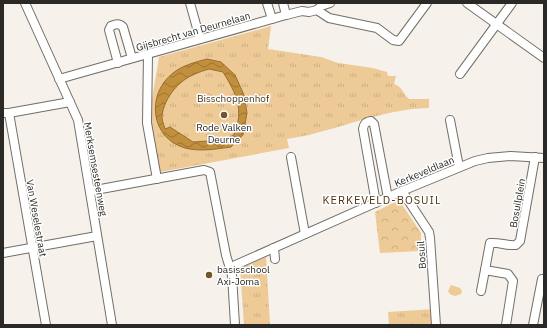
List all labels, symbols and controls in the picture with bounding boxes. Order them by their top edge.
street label: Gijsbrecht van Deurnelaan [134,9,252,54]
park label: Bisschoppenhof [197,92,270,105]
marker: Rode Valken Deurne [219,110,229,120]
street label: Merksemsesteenweg [81,121,110,218]
place label: Rode Valken Deurne [196,121,252,146]
street label: Kerkeveldlaan [392,153,456,190]
street label: Bosuilplein [507,177,528,229]
street label: Van Weselestraat [23,178,50,258]
district label: KERKEVELD-BOSUIL [323,193,442,207]
street label: Bosuil [414,240,429,269]
place label: basisschool Axi-Joma [217,263,270,288]
marker: basisschool Axi-Joma [204,270,214,280]

